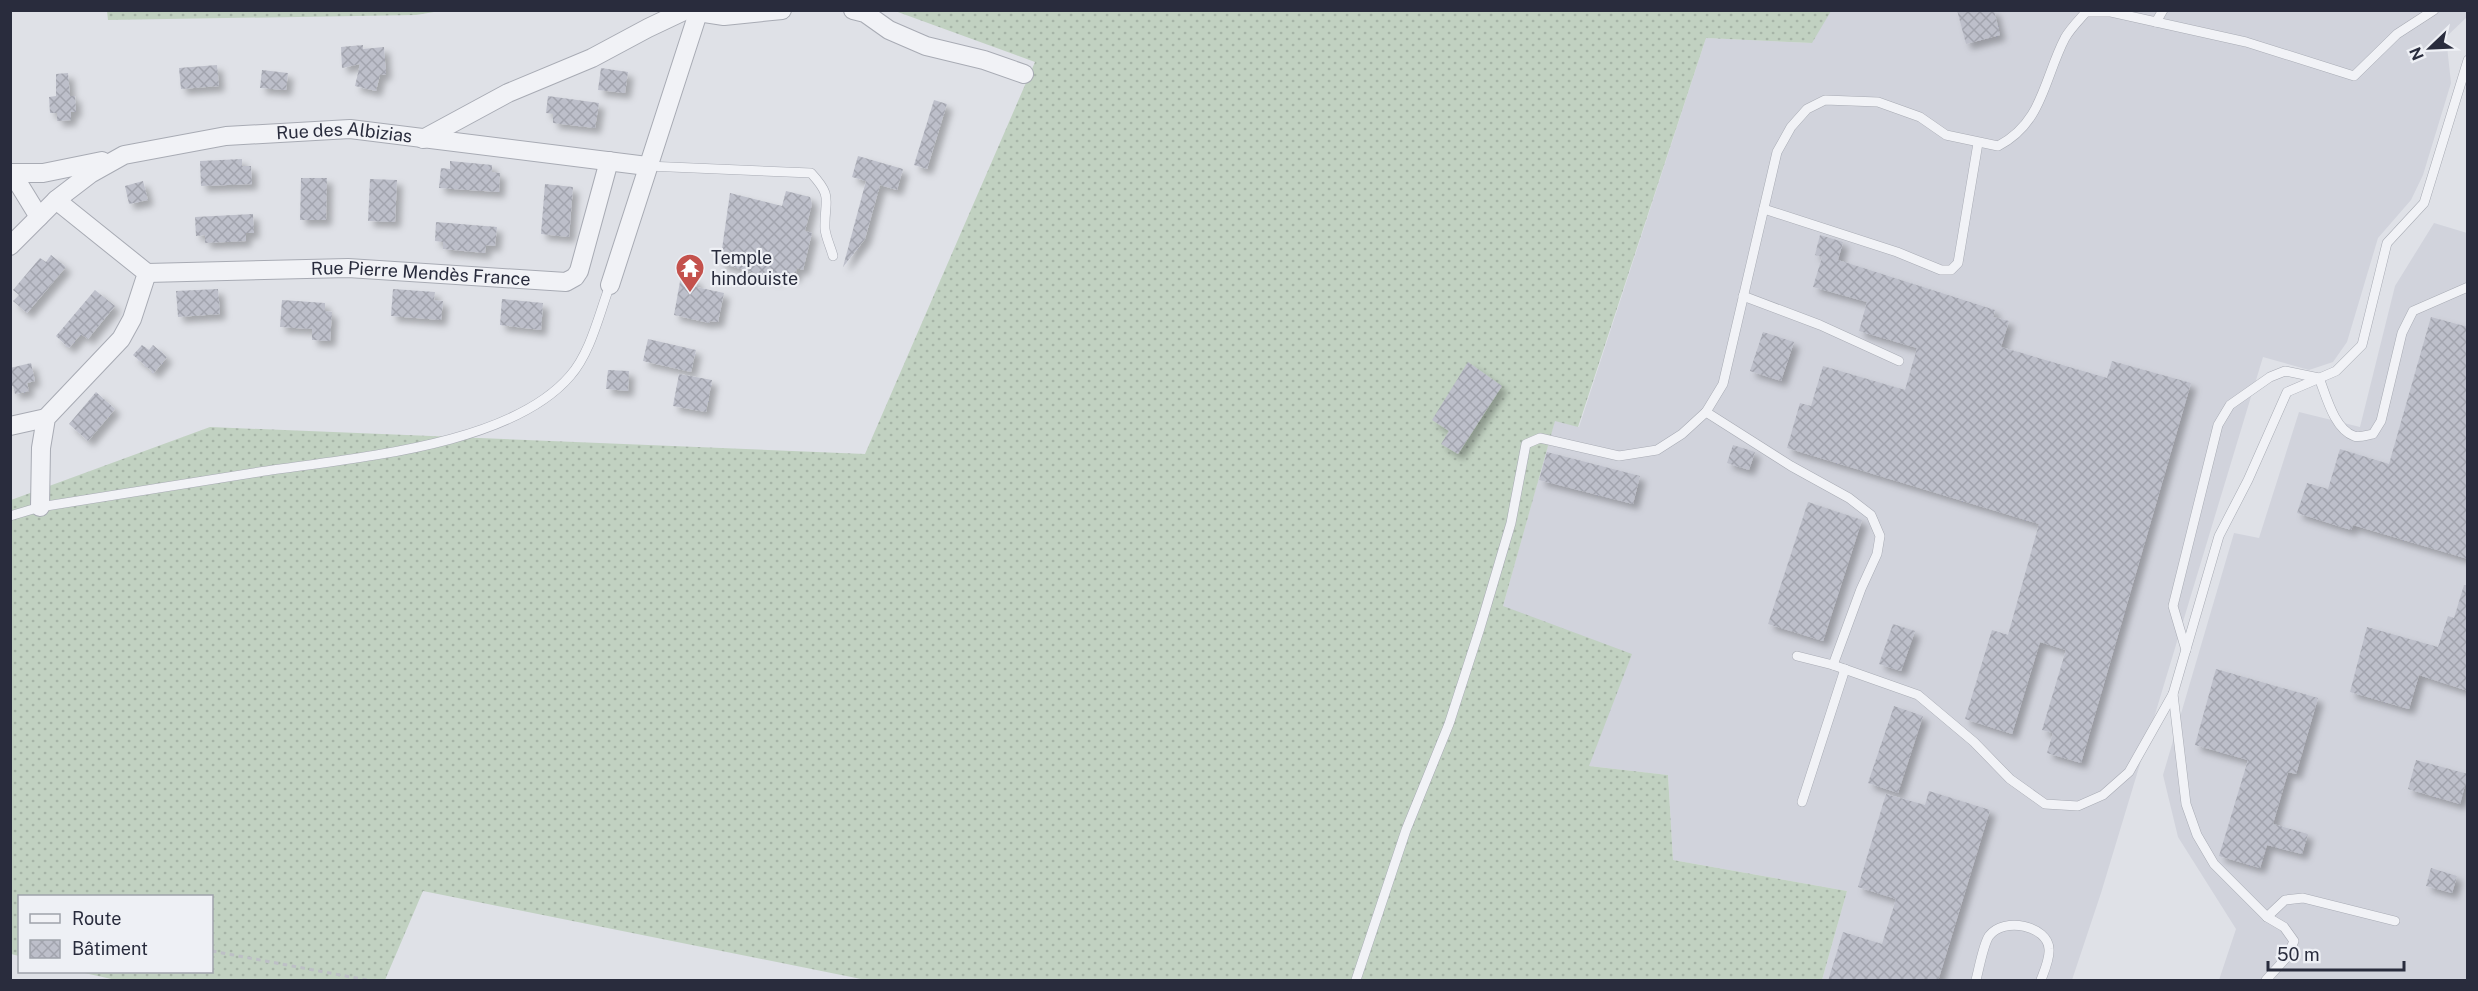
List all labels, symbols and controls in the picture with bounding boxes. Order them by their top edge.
north arrow [2400,18,2460,78]
text: N [2405,44,2428,63]
street label: Rue des Albizias [275,118,413,147]
place label: Temple hindouiste [711,247,798,289]
temple icon: Temple hindouiste [674,252,706,294]
street label: Rue Pierre Mendès France [311,257,531,290]
legend [18,895,213,973]
text: Route [72,908,121,929]
scale bar [2268,934,2404,972]
text: Bâtiment [72,938,148,959]
text: 50 m [2277,944,2320,965]

